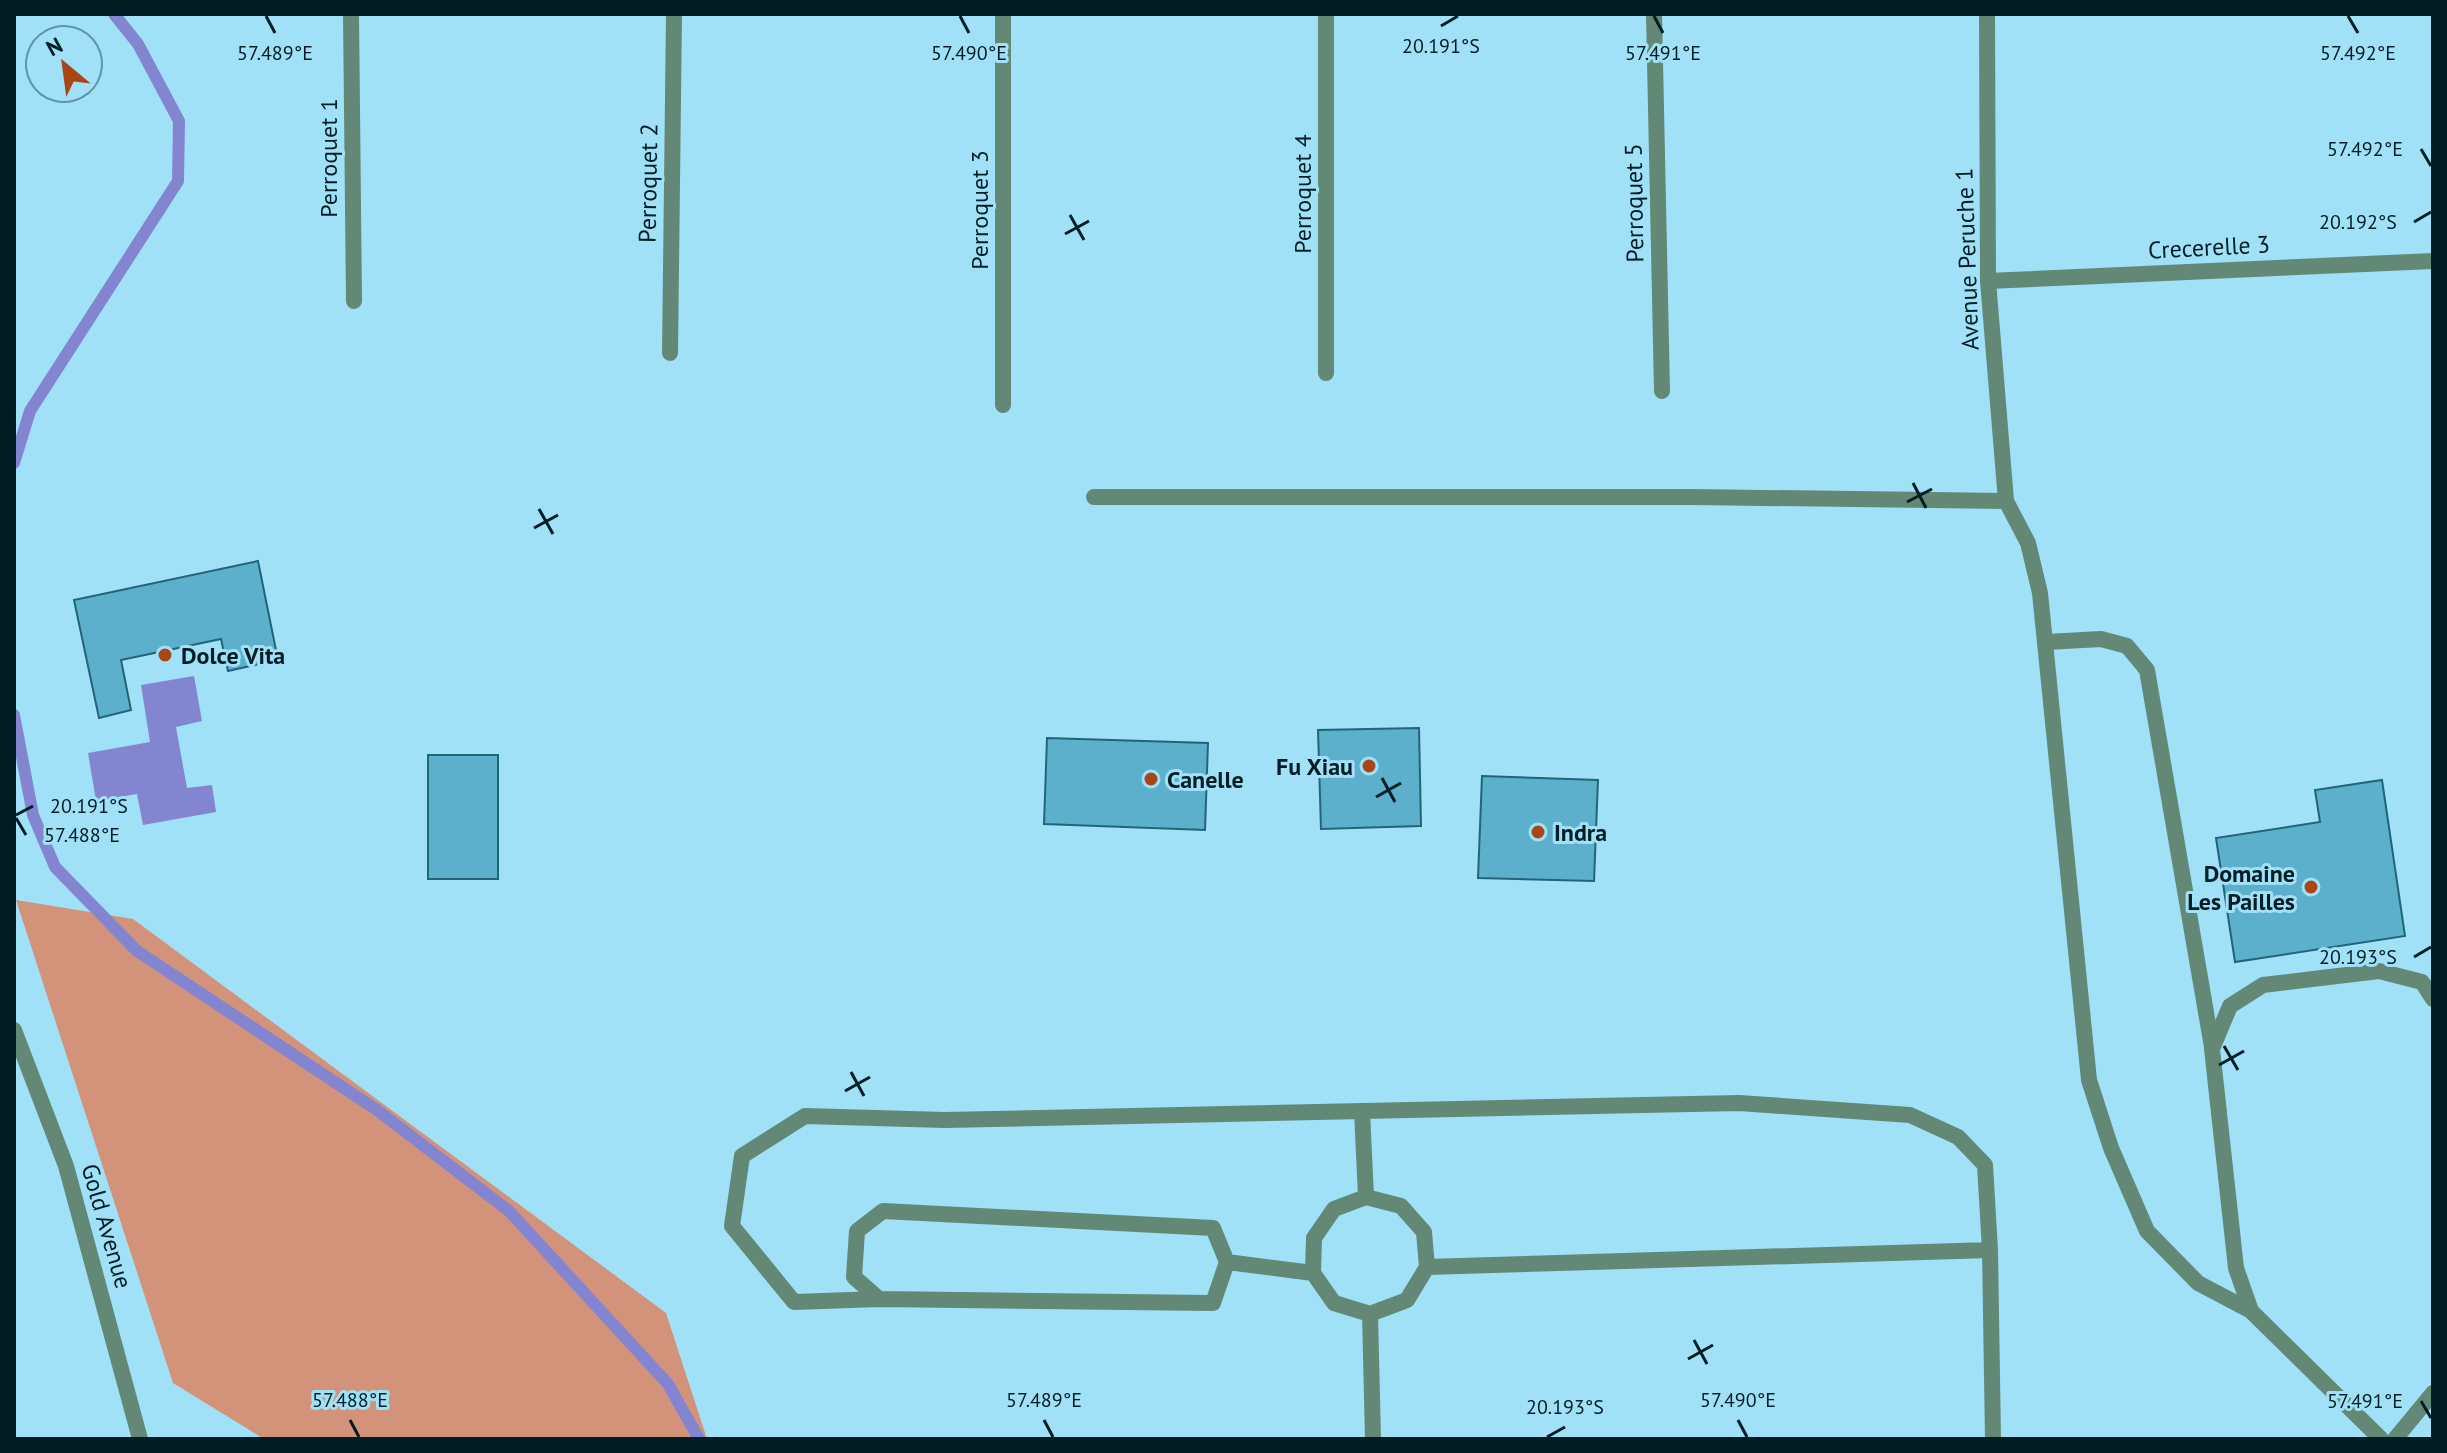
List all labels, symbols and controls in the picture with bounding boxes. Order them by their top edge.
north arrow [24,24,104,104]
text: N [41,31,67,62]
text: 20.191°S [1402,33,1480,59]
text: 57.489°E [237,40,313,66]
text: 57.490°E [931,40,1007,66]
text: 57.491°E [1625,40,1701,66]
text: 57.492°E [2320,40,2396,66]
street label: Perroquet 1 [313,98,344,218]
street label: Perroquet 2 [631,123,665,243]
street label: Perroquet 4 [1287,134,1318,254]
text: 57.492°E [2327,136,2403,162]
street label: Perroquet 5 [1617,143,1651,263]
street label: Perroquet 3 [964,150,995,270]
street label: Avenue Peruche 1 [1948,167,1986,351]
text: 20.192°S [2319,209,2397,235]
street label: Crecerelle 3 [2147,228,2271,266]
place label: Dolce Vita [181,640,285,671]
marker: Dolce Vita [156,646,174,664]
place label: Fu Xiau [1276,751,1353,782]
marker: Fu Xiau [1360,757,1378,775]
place label: Canelle [1167,764,1244,795]
marker: Canelle [1142,770,1160,788]
text: 20.191°S [50,793,128,819]
place label: Indra [1554,817,1607,848]
text: 57.488°E [44,822,120,848]
marker: Indra [1529,823,1547,841]
place label: Domaine Les Pailles [2187,858,2295,917]
marker: Domaine Les Pailles [2302,878,2320,896]
text: 20.193°S [2319,944,2397,970]
street label: Gold Avenue [74,1160,140,1292]
text: 57.488°E [312,1387,388,1413]
text: 57.489°E [1006,1387,1082,1413]
text: 57.490°E [1700,1387,1776,1413]
text: 57.491°E [2327,1388,2403,1414]
text: 20.193°S [1526,1394,1604,1420]

